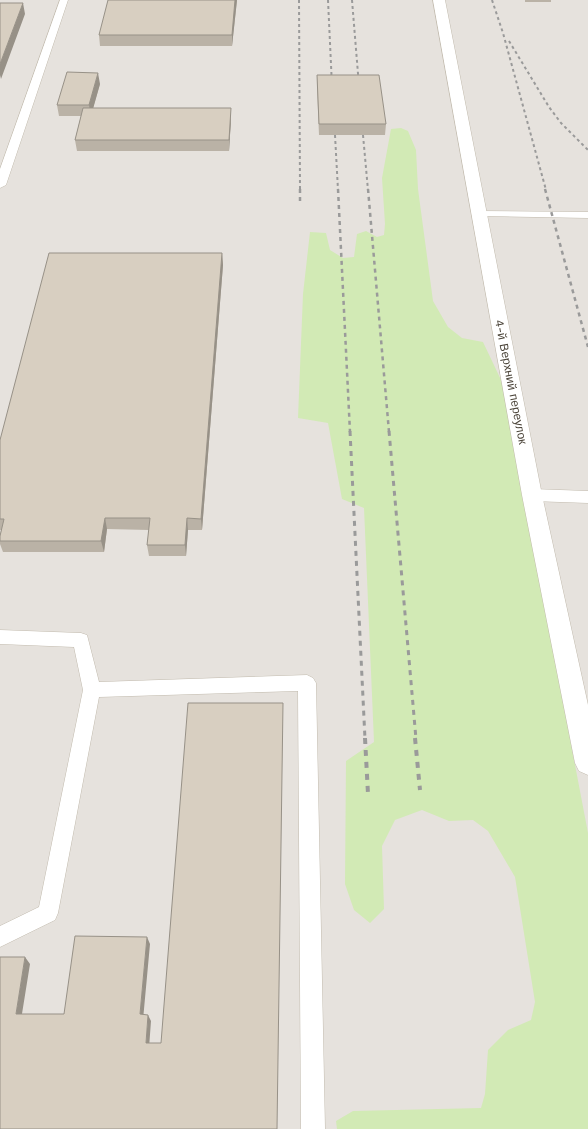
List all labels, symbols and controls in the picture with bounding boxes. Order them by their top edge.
street label: 4-й Верхний переулок [492,318,530,446]

